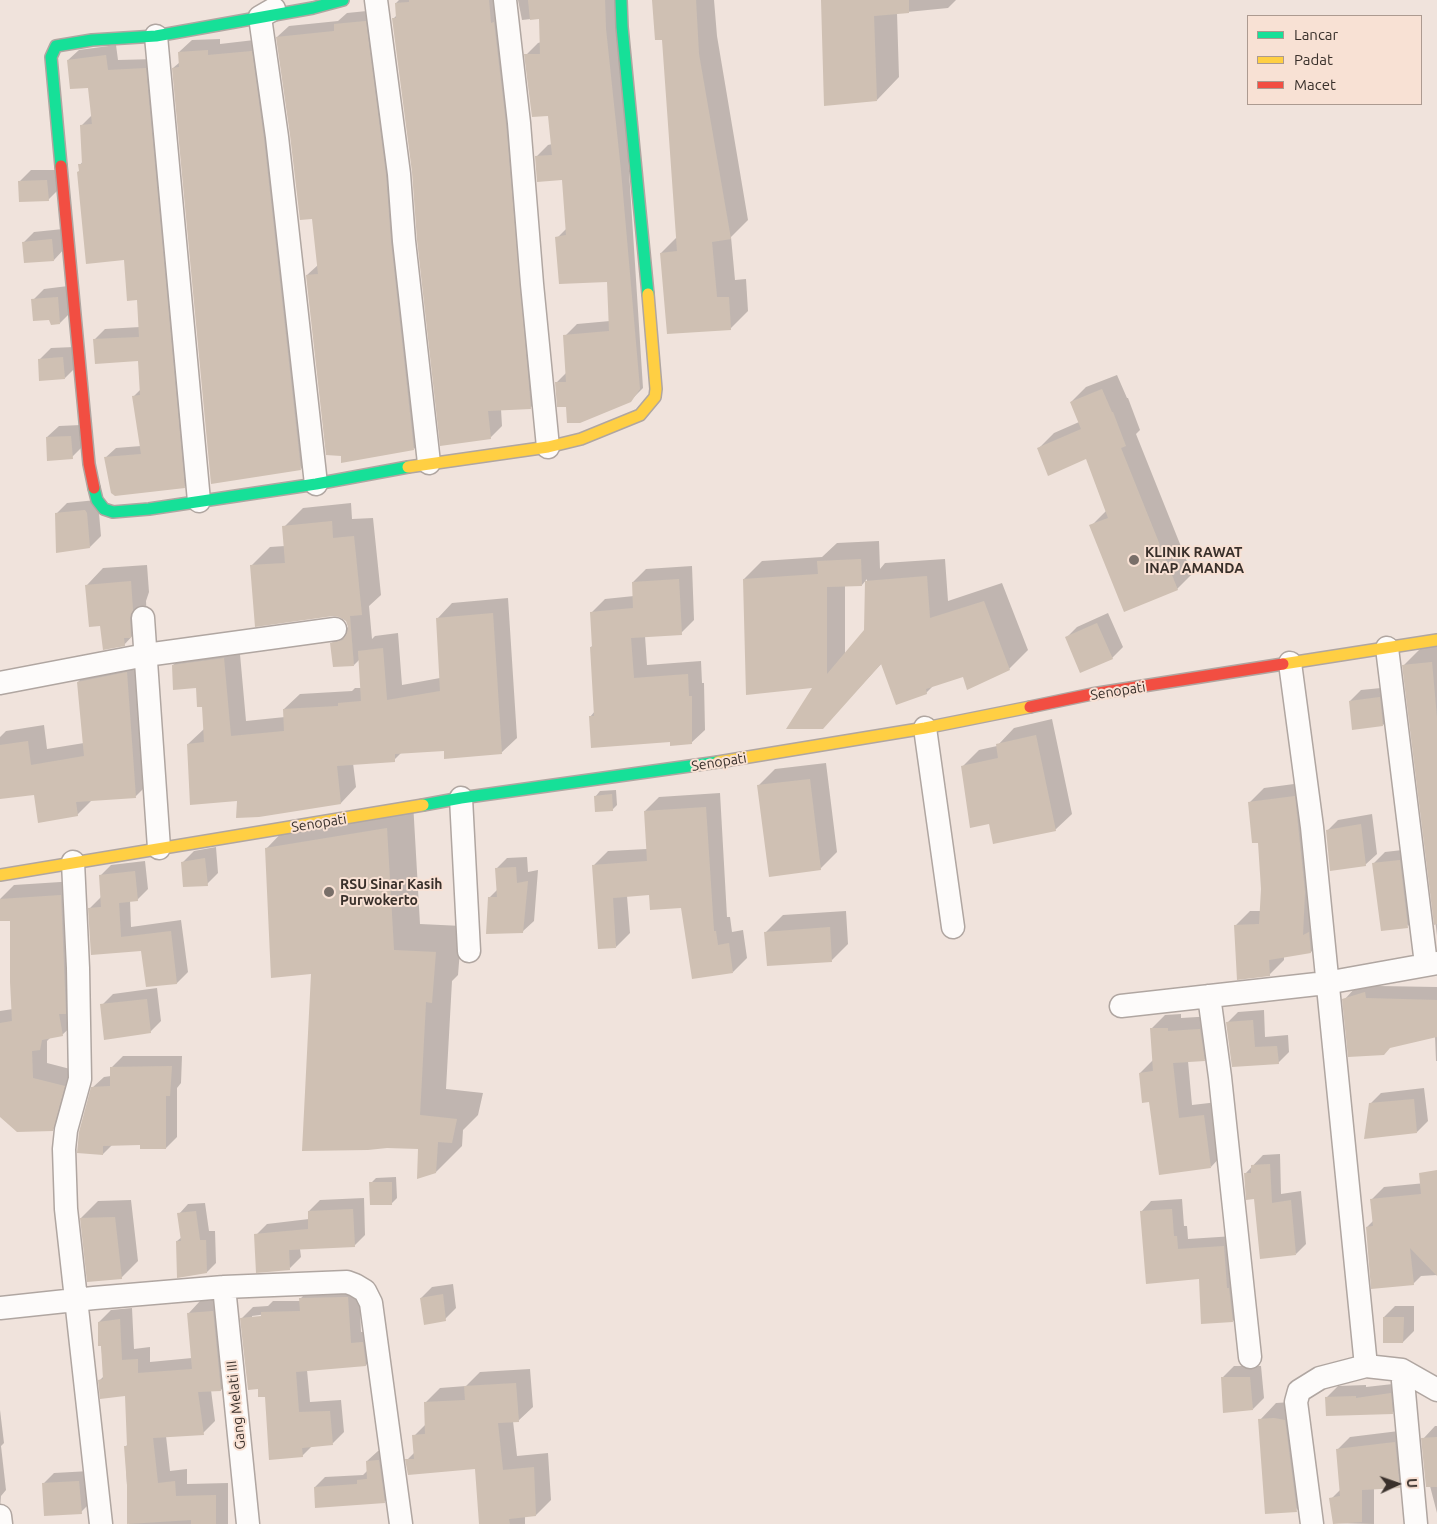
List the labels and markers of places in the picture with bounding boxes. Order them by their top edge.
place label: KLINIK RAWAT INAP AMANDA [1145,544,1244,576]
marker: KLINIK RAWAT INAP AMANDA [1127,553,1141,567]
place label: RSU Sinar Kasih Purwokerto [340,876,442,909]
marker: RSU Sinar Kasih Purwokerto [322,885,336,899]

